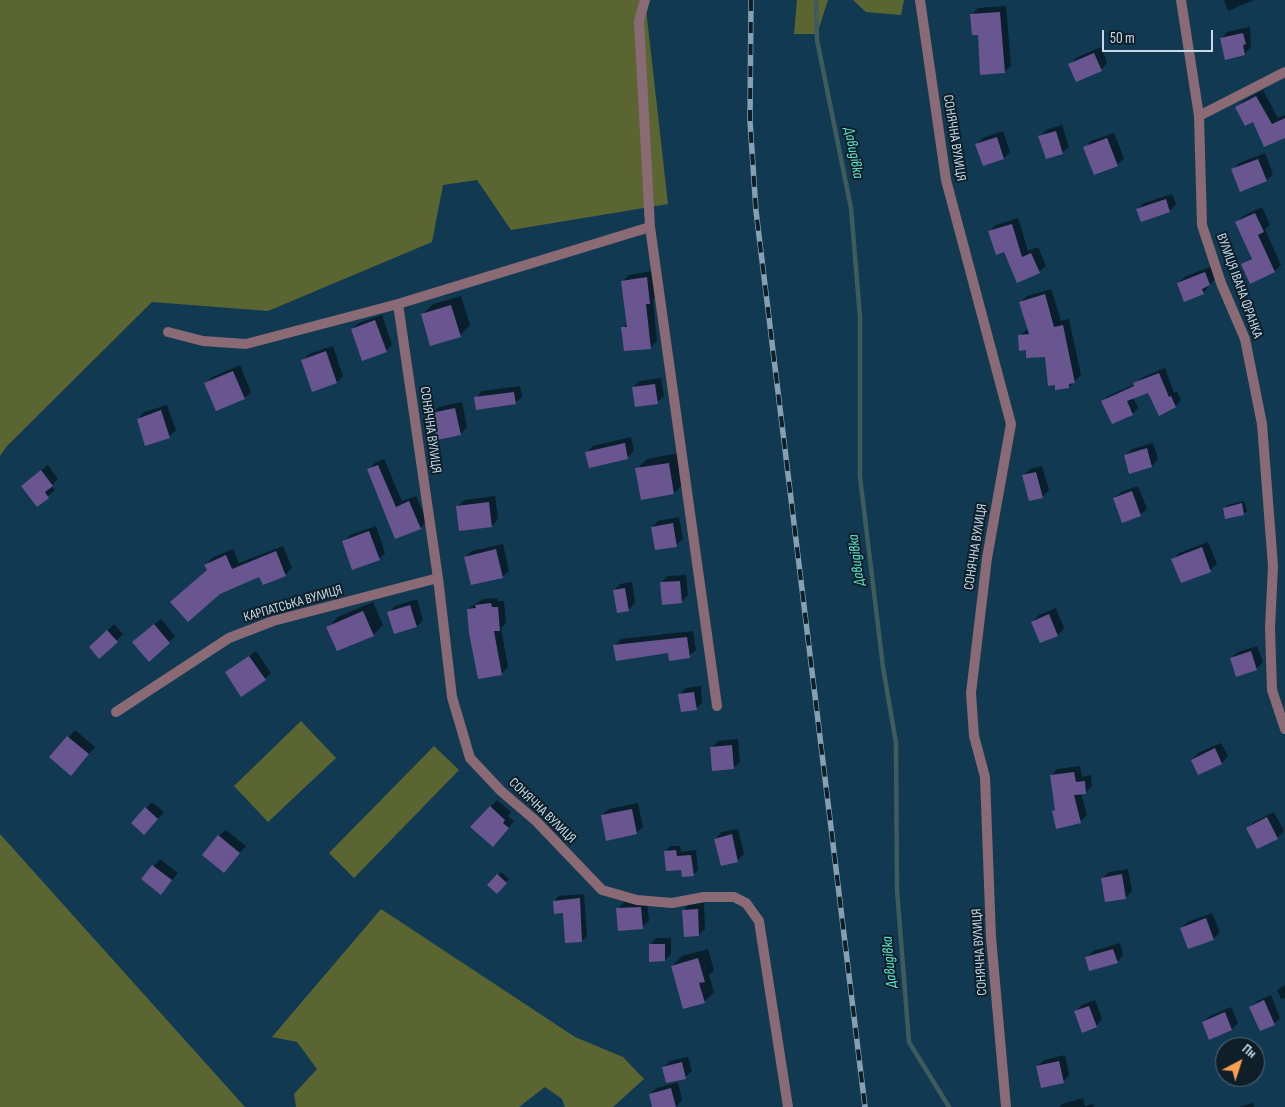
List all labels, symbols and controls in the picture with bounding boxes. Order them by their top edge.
scale bar [1105,20,1216,52]
text: 50 m [1110,29,1135,48]
street label: СОНЯЧНА ВУЛИЦЯ [939,94,969,182]
water label: Давидівка [839,126,867,180]
street label: ВУЛИЦЯ ІВАНА ФРАНКА [1212,231,1266,341]
street label: СОНЯЧНА ВУЛИЦЯ [416,386,444,474]
street label: СОНЯЧНА ВУЛИЦЯ [961,503,991,591]
water label: Давидівка [845,533,869,587]
street label: КАРПАТСЬКА ВУЛИЦЯ [242,582,344,626]
street label: СОНЯЧНА ВУЛИЦЯ [505,775,579,847]
street label: СОНЯЧНА ВУЛИЦЯ [969,908,991,996]
water label: Давидівка [879,935,901,989]
north arrow [1215,1037,1265,1087]
text: Пн [1239,1040,1260,1062]

